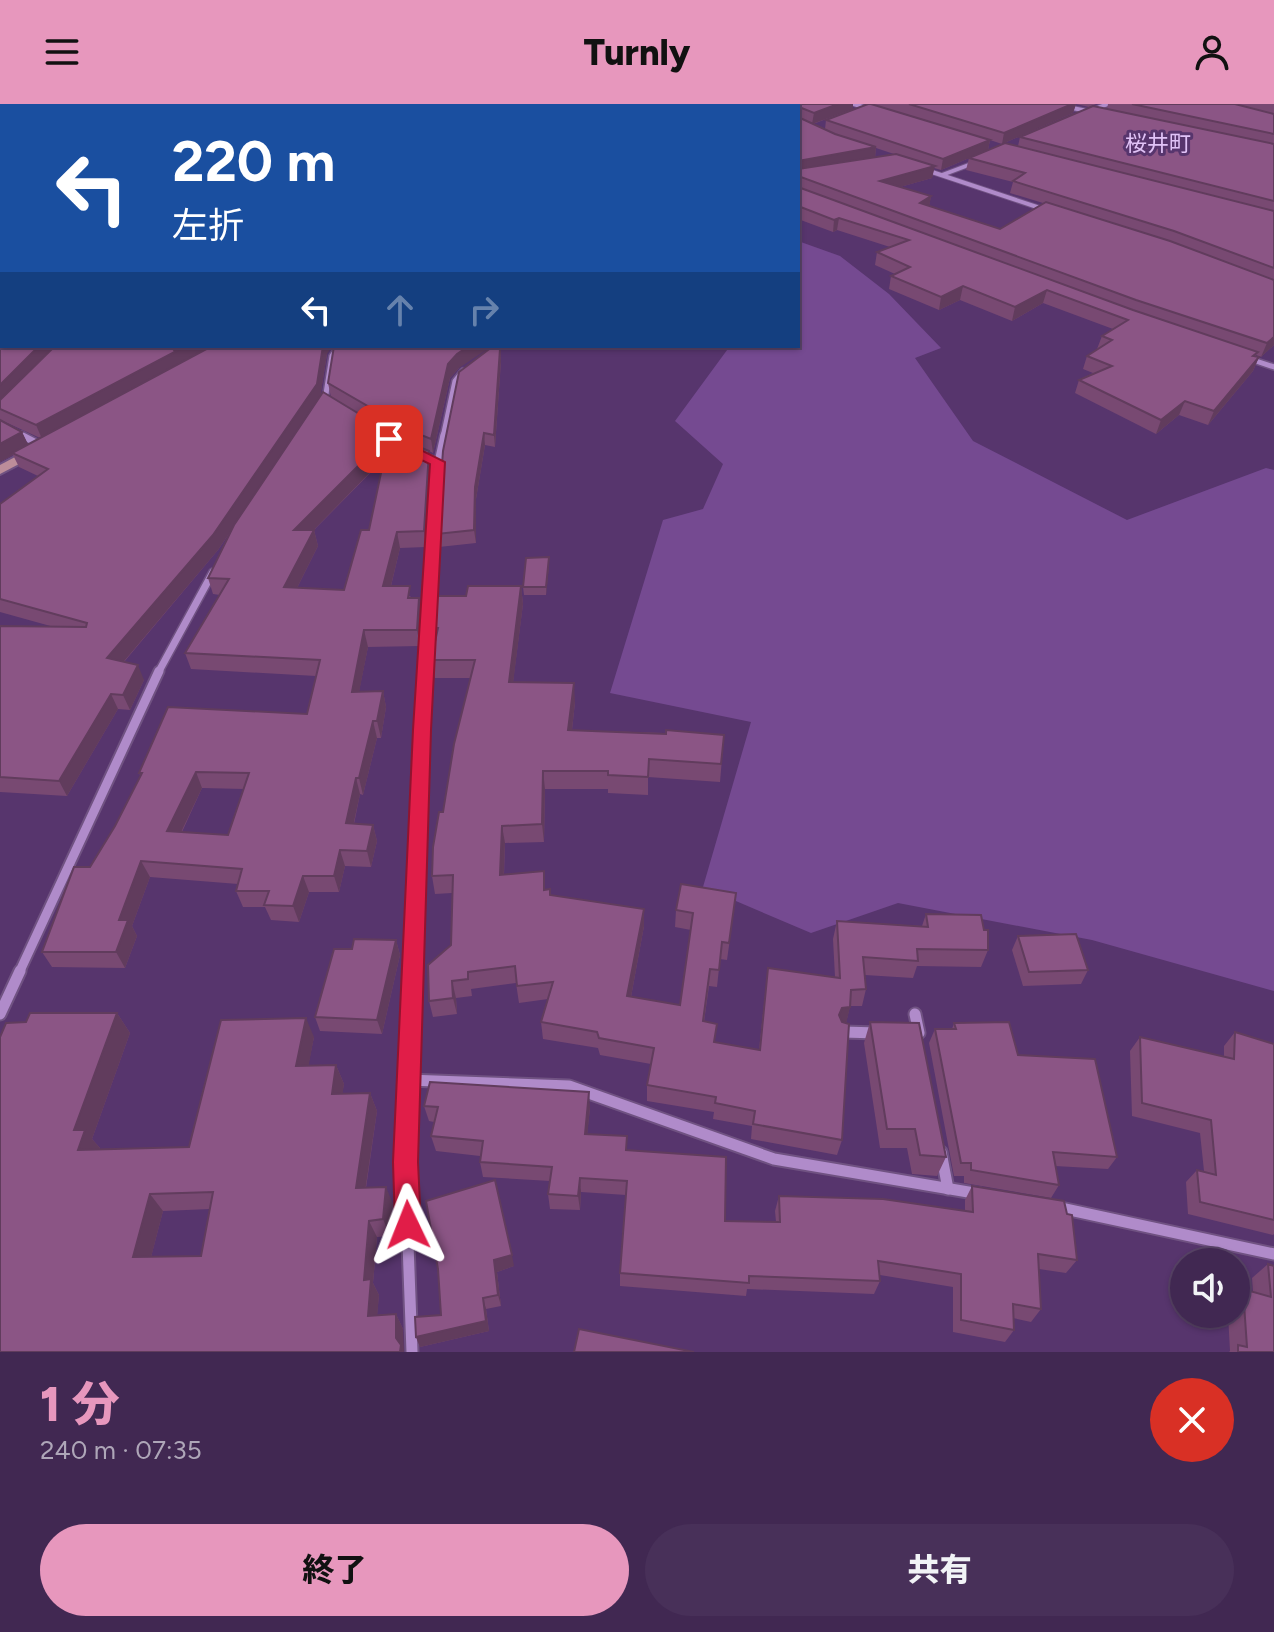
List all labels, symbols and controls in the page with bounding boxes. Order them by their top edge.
icon: menu [40,30,84,74]
icon: person [1190,30,1234,74]
text: Turnly [584,31,690,74]
text: 220 m [172,128,335,195]
district label: 桜井町 [1125,130,1191,157]
icon: left [40,136,144,240]
text: 左折 [172,204,244,247]
icon: left [294,288,338,332]
icon: ahead [378,288,422,332]
icon: right [462,288,506,332]
pin [355,405,423,473]
icon: arrive [367,417,411,461]
position arrow [366,1183,450,1267]
map controls [1170,1248,1250,1328]
button: sound [1170,1248,1250,1328]
text: 1 分 [40,1375,120,1433]
button: close [1150,1378,1234,1462]
text: 240 m · 07:35 [40,1434,202,1466]
button: 終了 [40,1524,629,1616]
button: 共有 [645,1524,1234,1616]

